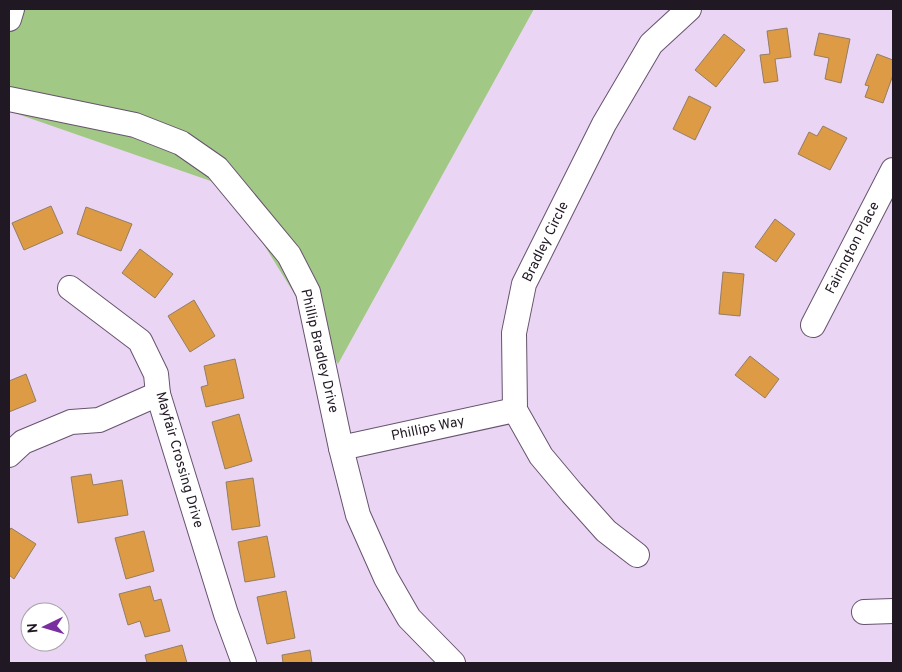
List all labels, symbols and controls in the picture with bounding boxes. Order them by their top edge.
street label: Bradley Circle [519,199,573,285]
street label: Fairington Place [822,199,884,297]
street label: Phillip Bradley Drive [296,287,342,415]
street label: Mayfair Crossing Drive [151,390,207,530]
street label: Phillips Way [390,413,466,445]
north arrow [20,602,70,652]
text: N [25,622,42,634]

